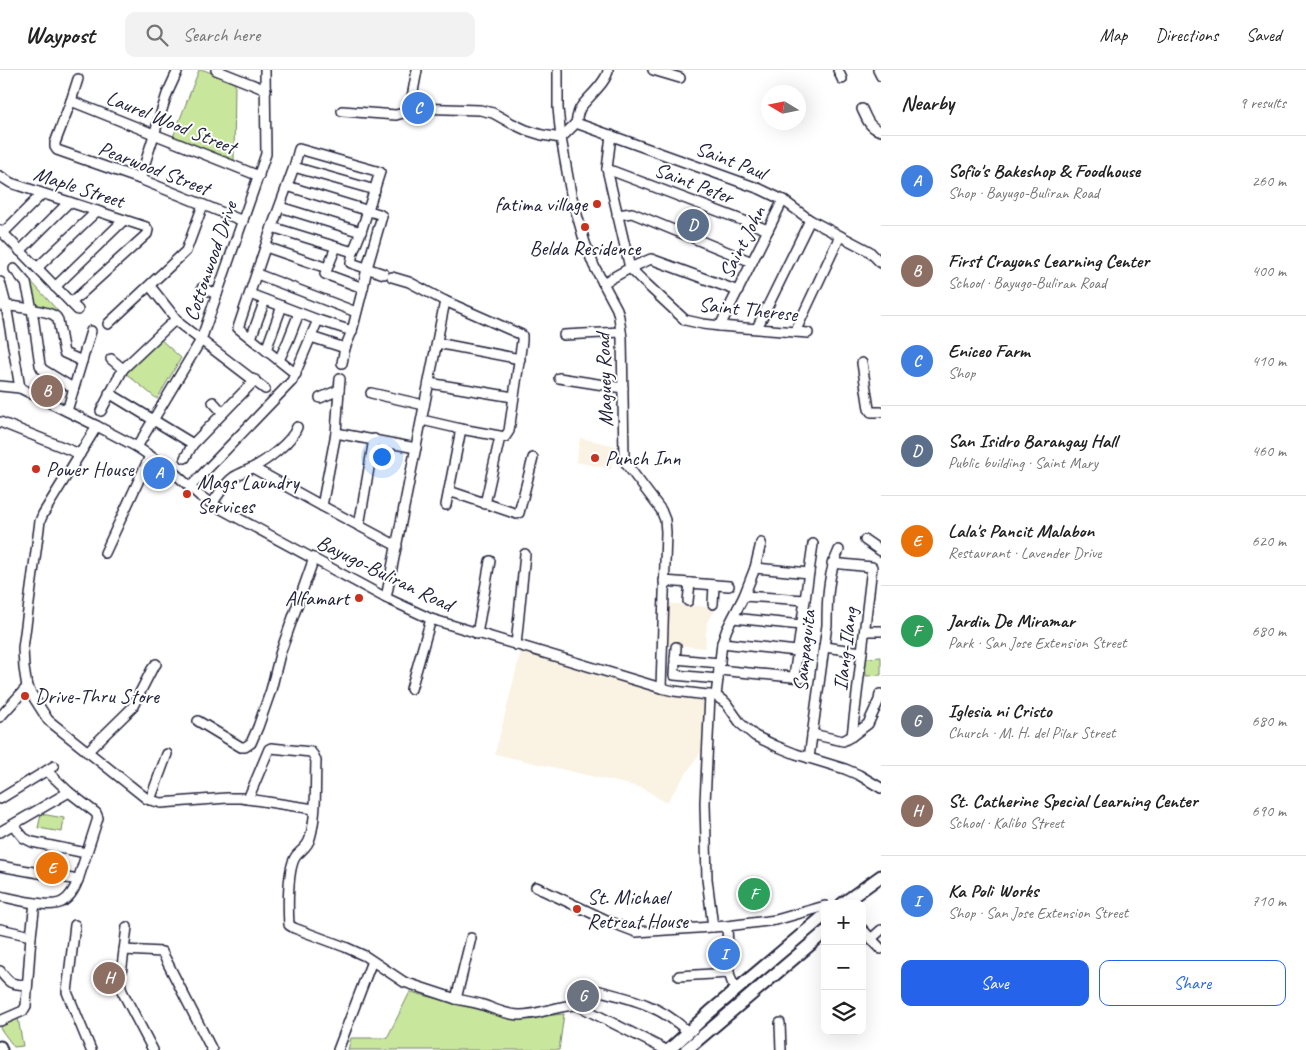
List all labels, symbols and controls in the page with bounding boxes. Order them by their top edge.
search box [125,12,475,57]
text: Waypost [25,20,95,50]
icon: search [143,21,171,49]
text: Search here [183,23,260,47]
text: Map [1100,24,1127,46]
text: Directions [1155,24,1218,46]
text: Saved [1246,24,1281,46]
street label: Laurel Wood Street [102,84,242,161]
north arrow [761,85,806,130]
pin: C [402,89,434,127]
text: Nearby [901,90,954,116]
text: 9 results [1239,93,1286,113]
street label: Pearwood Street [95,135,216,202]
street label: Saint Paul [692,135,773,187]
street label: Saint Peter [651,156,739,211]
text: Sofio's Bakeshop & Foodhouse [948,159,1140,183]
street label: Maple Street [31,160,129,214]
text: A [913,171,921,191]
text: 260 m [1252,171,1286,191]
text: Shop · Bayugo-Buliran Road [948,183,1099,203]
place label: fatima village [495,191,588,217]
street label: Cottonwood Drive [177,197,243,324]
marker: fatima village [591,198,603,210]
street label: Saint John [713,201,771,282]
pin: D [677,206,709,244]
marker: Belda Residence [579,221,591,233]
place label: Belda Residence [530,235,642,261]
text: First Crayons Learning Center [948,249,1149,273]
text: B [913,261,921,281]
text: 400 m [1252,261,1286,281]
text: School · Bayugo-Buliran Road [948,273,1106,293]
street label: Saint Therese [697,291,800,327]
street label: Maguey Road [589,330,619,427]
text: Eniceo Farm [948,339,1030,363]
text: C [913,351,921,371]
text: 410 m [1252,351,1286,371]
text: Shop [948,363,975,383]
pin: B [31,372,63,410]
text: San Isidro Barangay Hall [948,429,1117,453]
text: D [912,441,922,461]
text: 460 m [1252,441,1286,461]
your location [369,444,395,470]
place label: Punch Inn [605,445,681,471]
marker: Punch Inn [589,452,601,464]
text: Public building · Saint Mary [948,453,1098,473]
pin: A [143,454,175,492]
place label: Power House [46,456,135,482]
marker: Power House [30,463,42,475]
place label: Mags Laundry Services [197,469,300,519]
marker: Mags Laundry Services [181,488,193,500]
text: Lala's Pancit Malabon [948,519,1094,543]
street label: Bayugo-Buliran Road [313,529,461,619]
text: E [913,531,921,551]
text: 620 m [1252,531,1286,551]
text: Restaurant · Lavender Drive [948,543,1102,563]
place label: Alfamart [285,585,351,611]
marker: Alfamart [353,592,365,604]
street label: Ilang-Ilang [827,604,863,692]
street label: Sampaguita [787,607,821,693]
text: Jardin De Miramar [948,609,1075,633]
text: F [913,621,921,641]
text: 680 m [1252,621,1286,641]
text: Park · San Jose Extension Street [948,633,1126,653]
place label: Drive-Thru Store [35,683,160,709]
marker: Drive-Thru Store [19,690,31,702]
text: Iglesia ni Cristo [948,699,1052,723]
text: G [913,711,921,731]
text: 680 m [1252,711,1286,731]
text: Church · M. H. del Pilar Street [948,723,1115,743]
text: St. Catherine Special Learning Center [948,789,1198,813]
text: H [912,801,922,821]
text: 690 m [1252,801,1286,821]
text: School · Kalibo Street [948,813,1064,833]
pin: E [36,849,68,887]
pin: F [738,875,770,913]
text: Ka Poli Works [948,879,1038,903]
place label: St. Michael Retreat House [587,884,689,934]
text: I [914,891,920,911]
text: 710 m [1252,891,1286,911]
map controls [821,900,866,1035]
button: + [821,900,866,945]
marker: St. Michael Retreat House [571,903,583,915]
text: Shop · San Jose Extension Street [948,903,1128,923]
pin: I [708,935,740,973]
button: − [821,945,866,990]
pin: H [93,959,125,997]
button: Save [901,960,1089,1006]
button: Share [1099,960,1286,1006]
pin: G [567,977,599,1015]
button: layers [821,990,866,1035]

